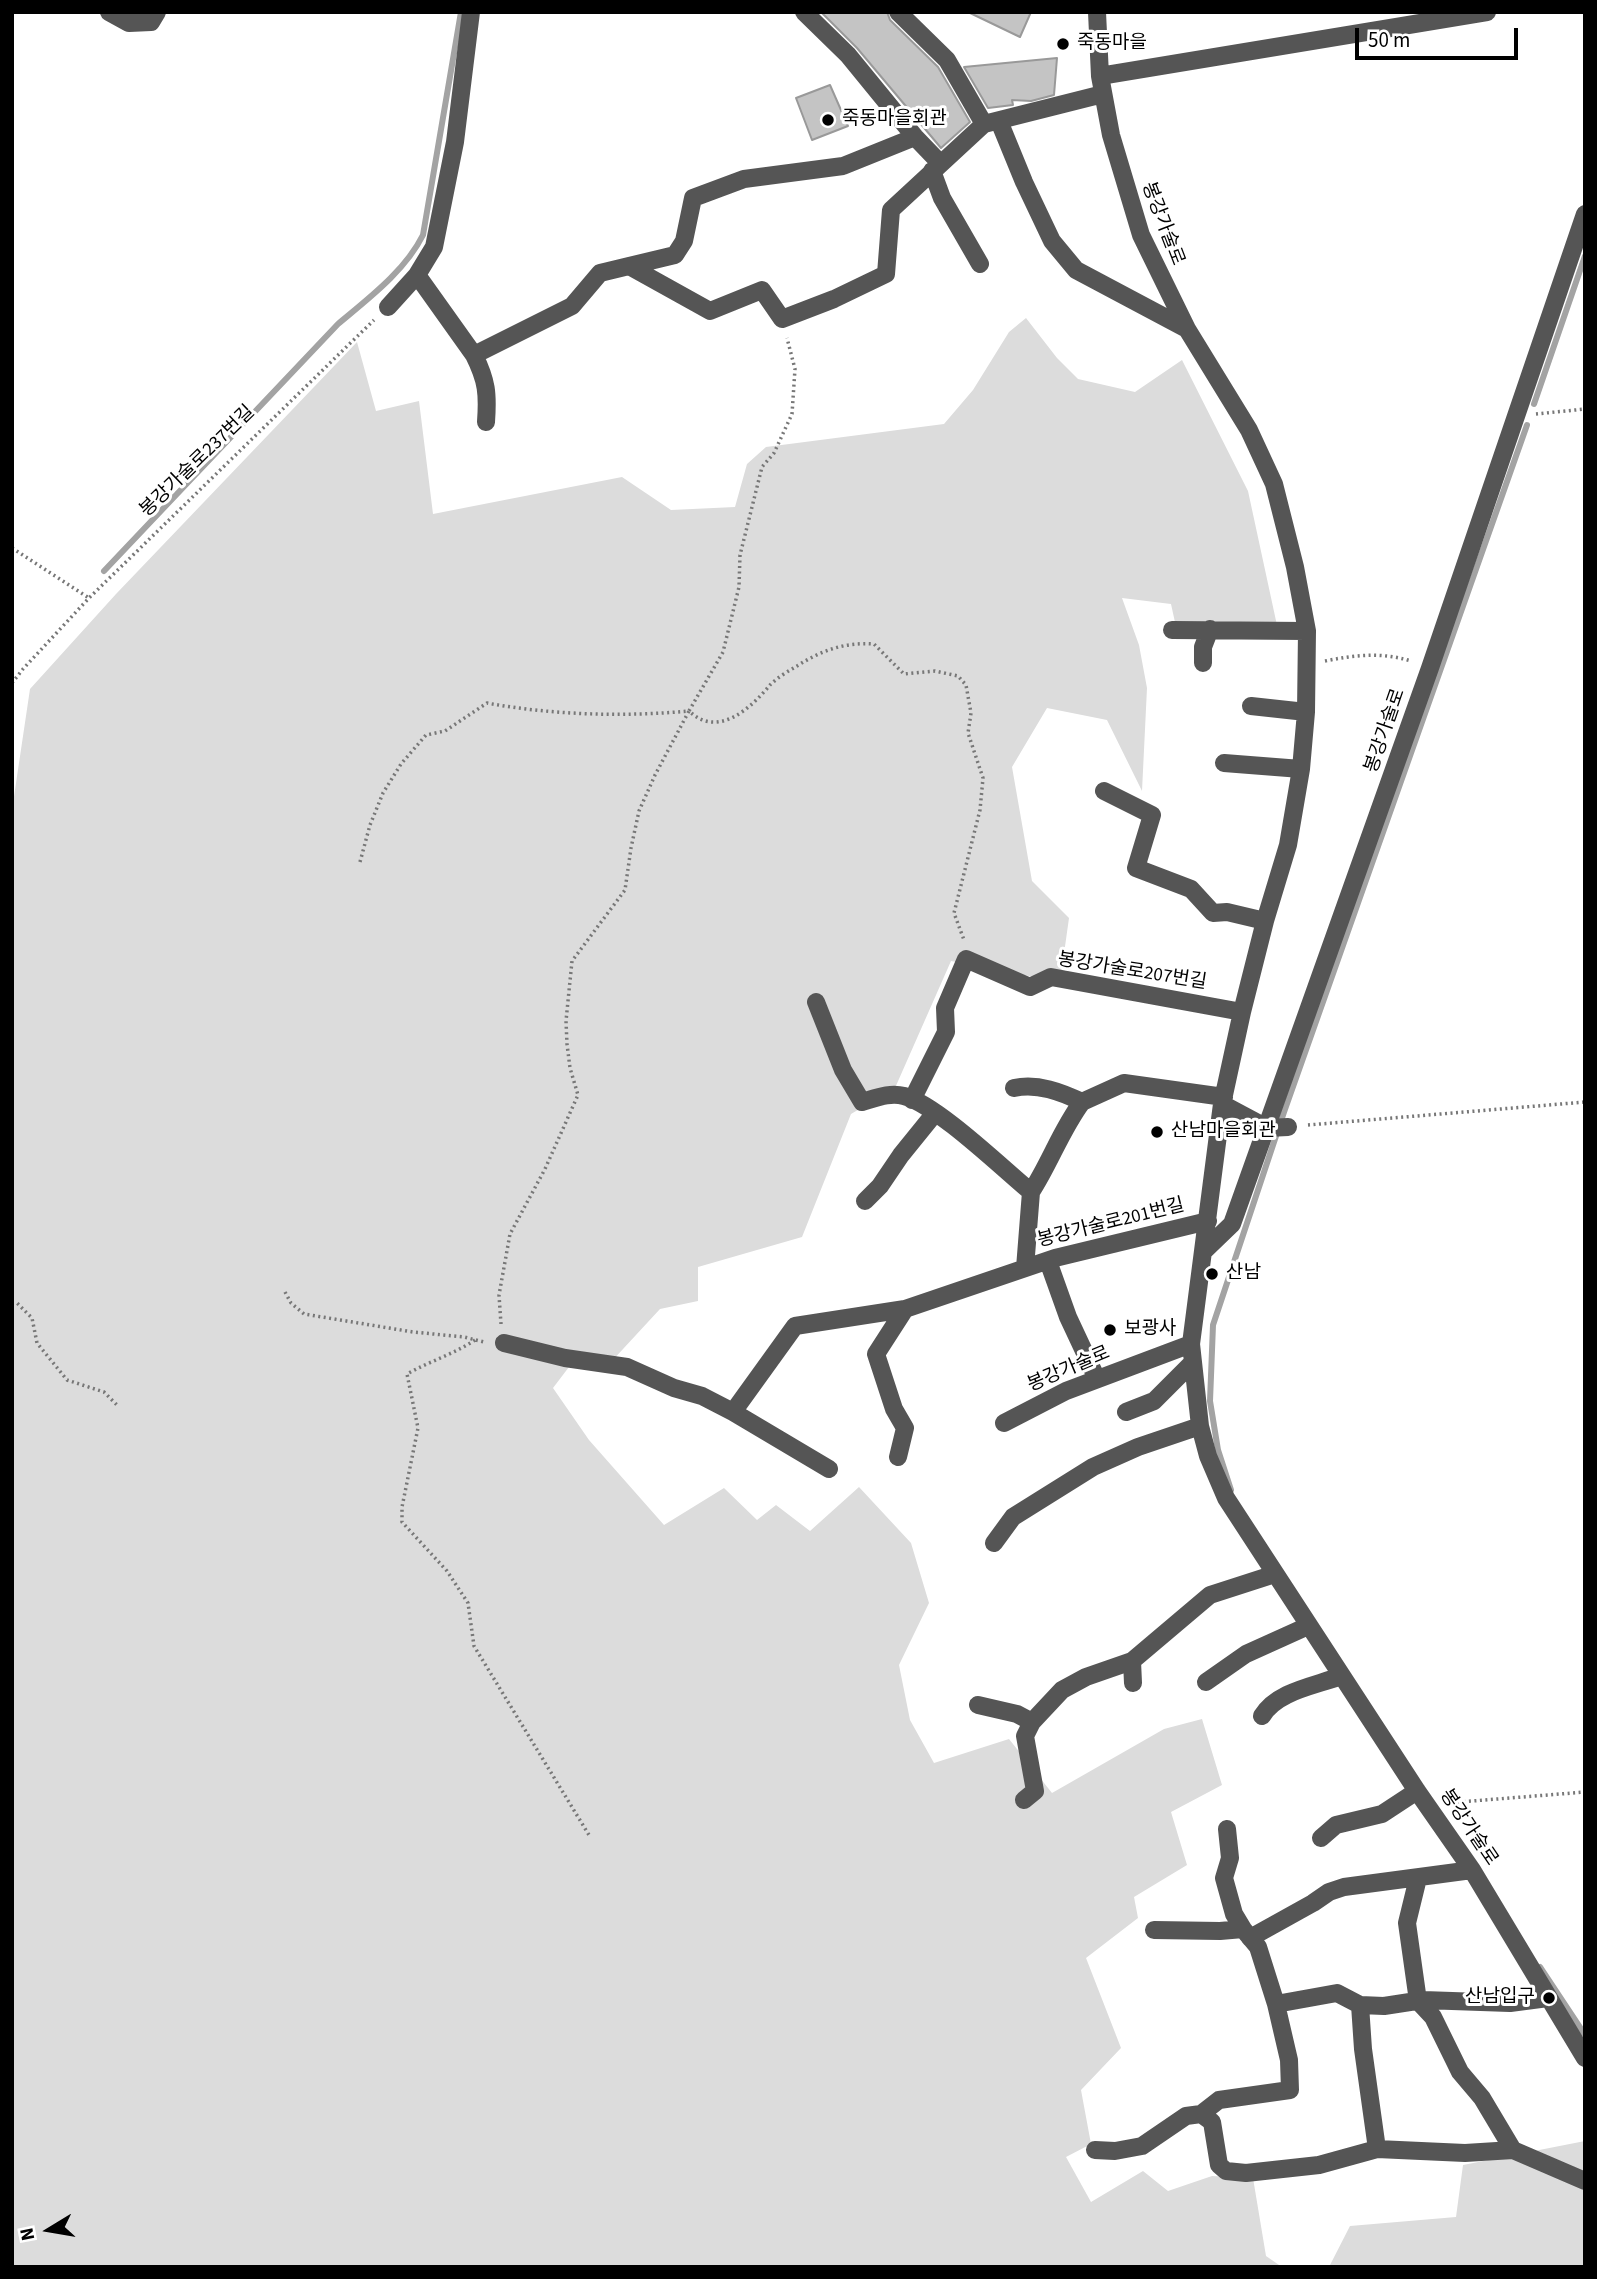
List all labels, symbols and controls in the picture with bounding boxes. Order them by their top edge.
scale bar [1359,14,1522,58]
text: 50 m [1368,25,1410,55]
place label: 죽동마을 [1077,33,1147,55]
marker: 죽동마을 [1055,36,1071,52]
place label: 죽동마을회관 [842,109,947,131]
marker: 죽동마을회관 [820,112,836,128]
street label: 봉강가술로 [1136,179,1188,269]
street label: 봉강가술로237번길 [136,401,260,523]
street label: 봉강가술로 [1361,686,1411,776]
street label: 봉강가술로207번길 [1056,949,1208,995]
place label: 산남마을회관 [1171,1121,1276,1143]
marker: 산남마을회관 [1149,1124,1165,1140]
street label: 봉강가술로201번길 [1035,1195,1187,1253]
place label: 산남 [1226,1263,1261,1285]
marker: 산남 [1204,1266,1220,1282]
place label: 보광사 [1124,1319,1176,1341]
marker: 보광사 [1102,1322,1118,1338]
street label: 봉강가술로 [1024,1342,1114,1398]
street label: 봉강가술로 [1434,1785,1502,1871]
place label: 산남입구 [1465,1987,1535,2009]
marker: 산남입구 [1541,1990,1557,2006]
north arrow [14,2195,84,2265]
text: N [13,2225,42,2243]

